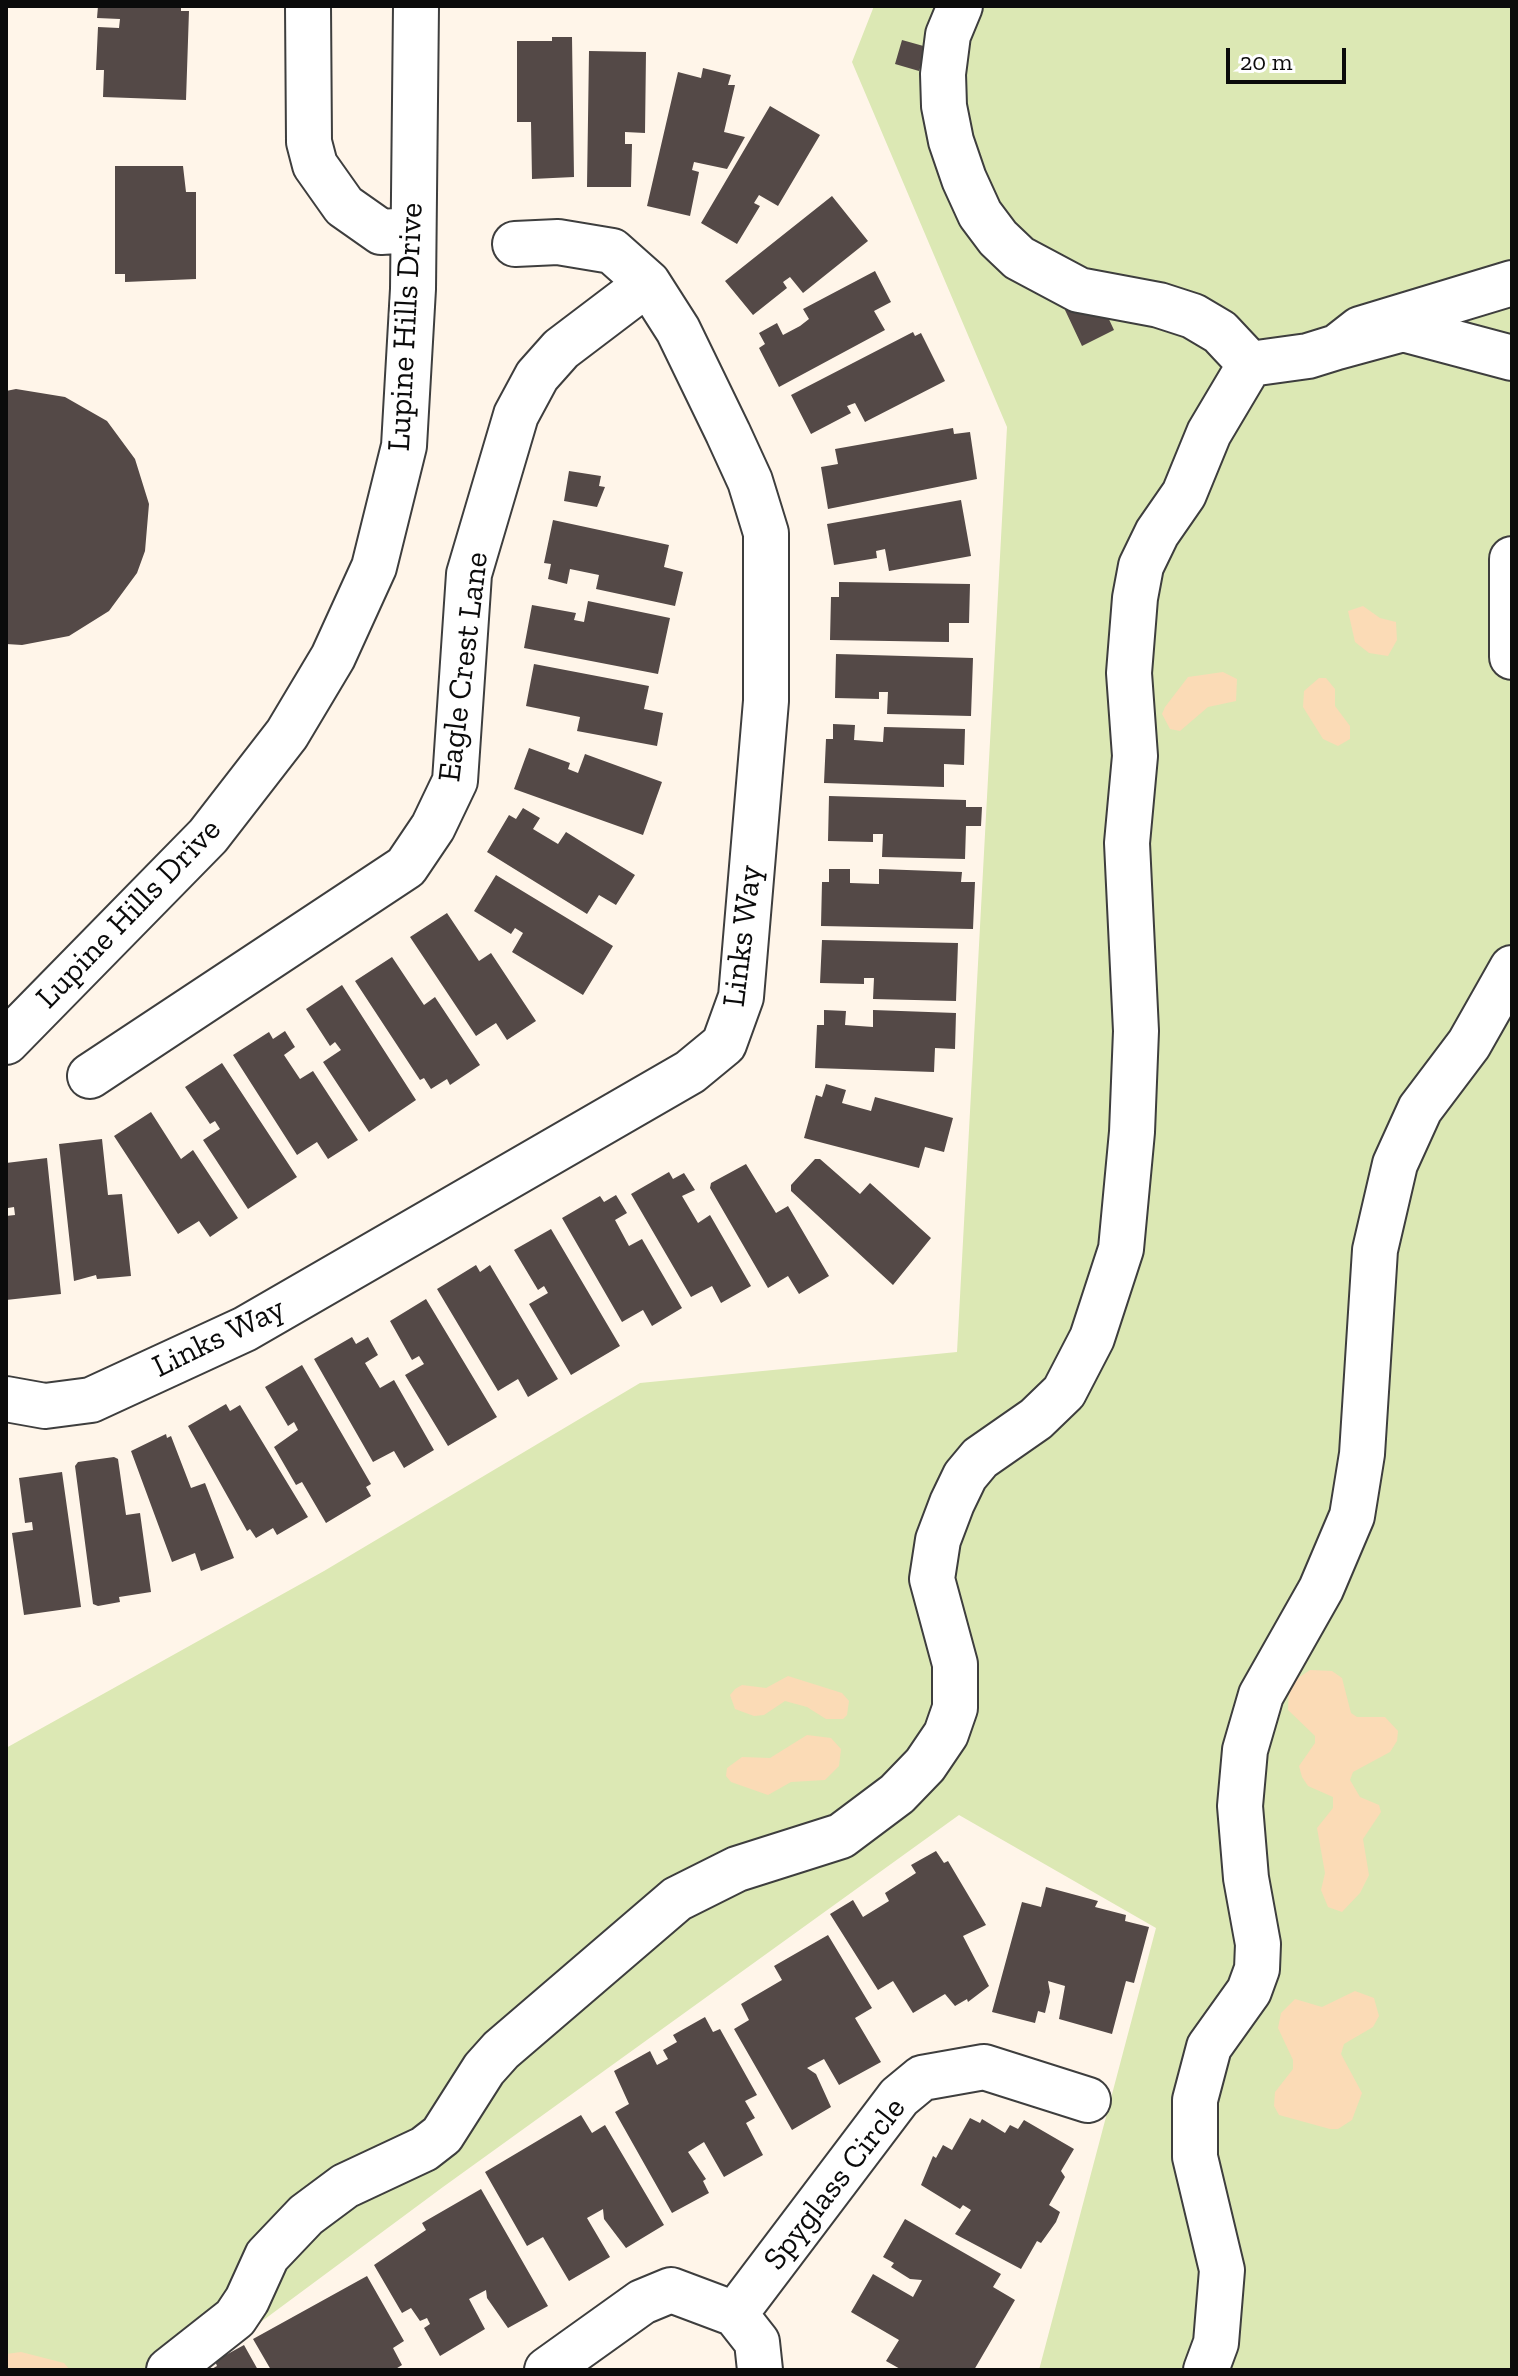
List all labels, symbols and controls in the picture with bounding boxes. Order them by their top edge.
scale bar [1230,32,1350,82]
text: 20 m [1240,47,1292,76]
street label: Lupine Hills Drive [380,202,432,452]
street label: Eagle Crest Lane [431,550,497,784]
street label: Lupine Hills Drive [29,811,229,1017]
street label: Links Way [715,863,771,1009]
street label: Links Way [147,1290,291,1386]
street label: Spyglass Circle [756,2090,914,2278]

